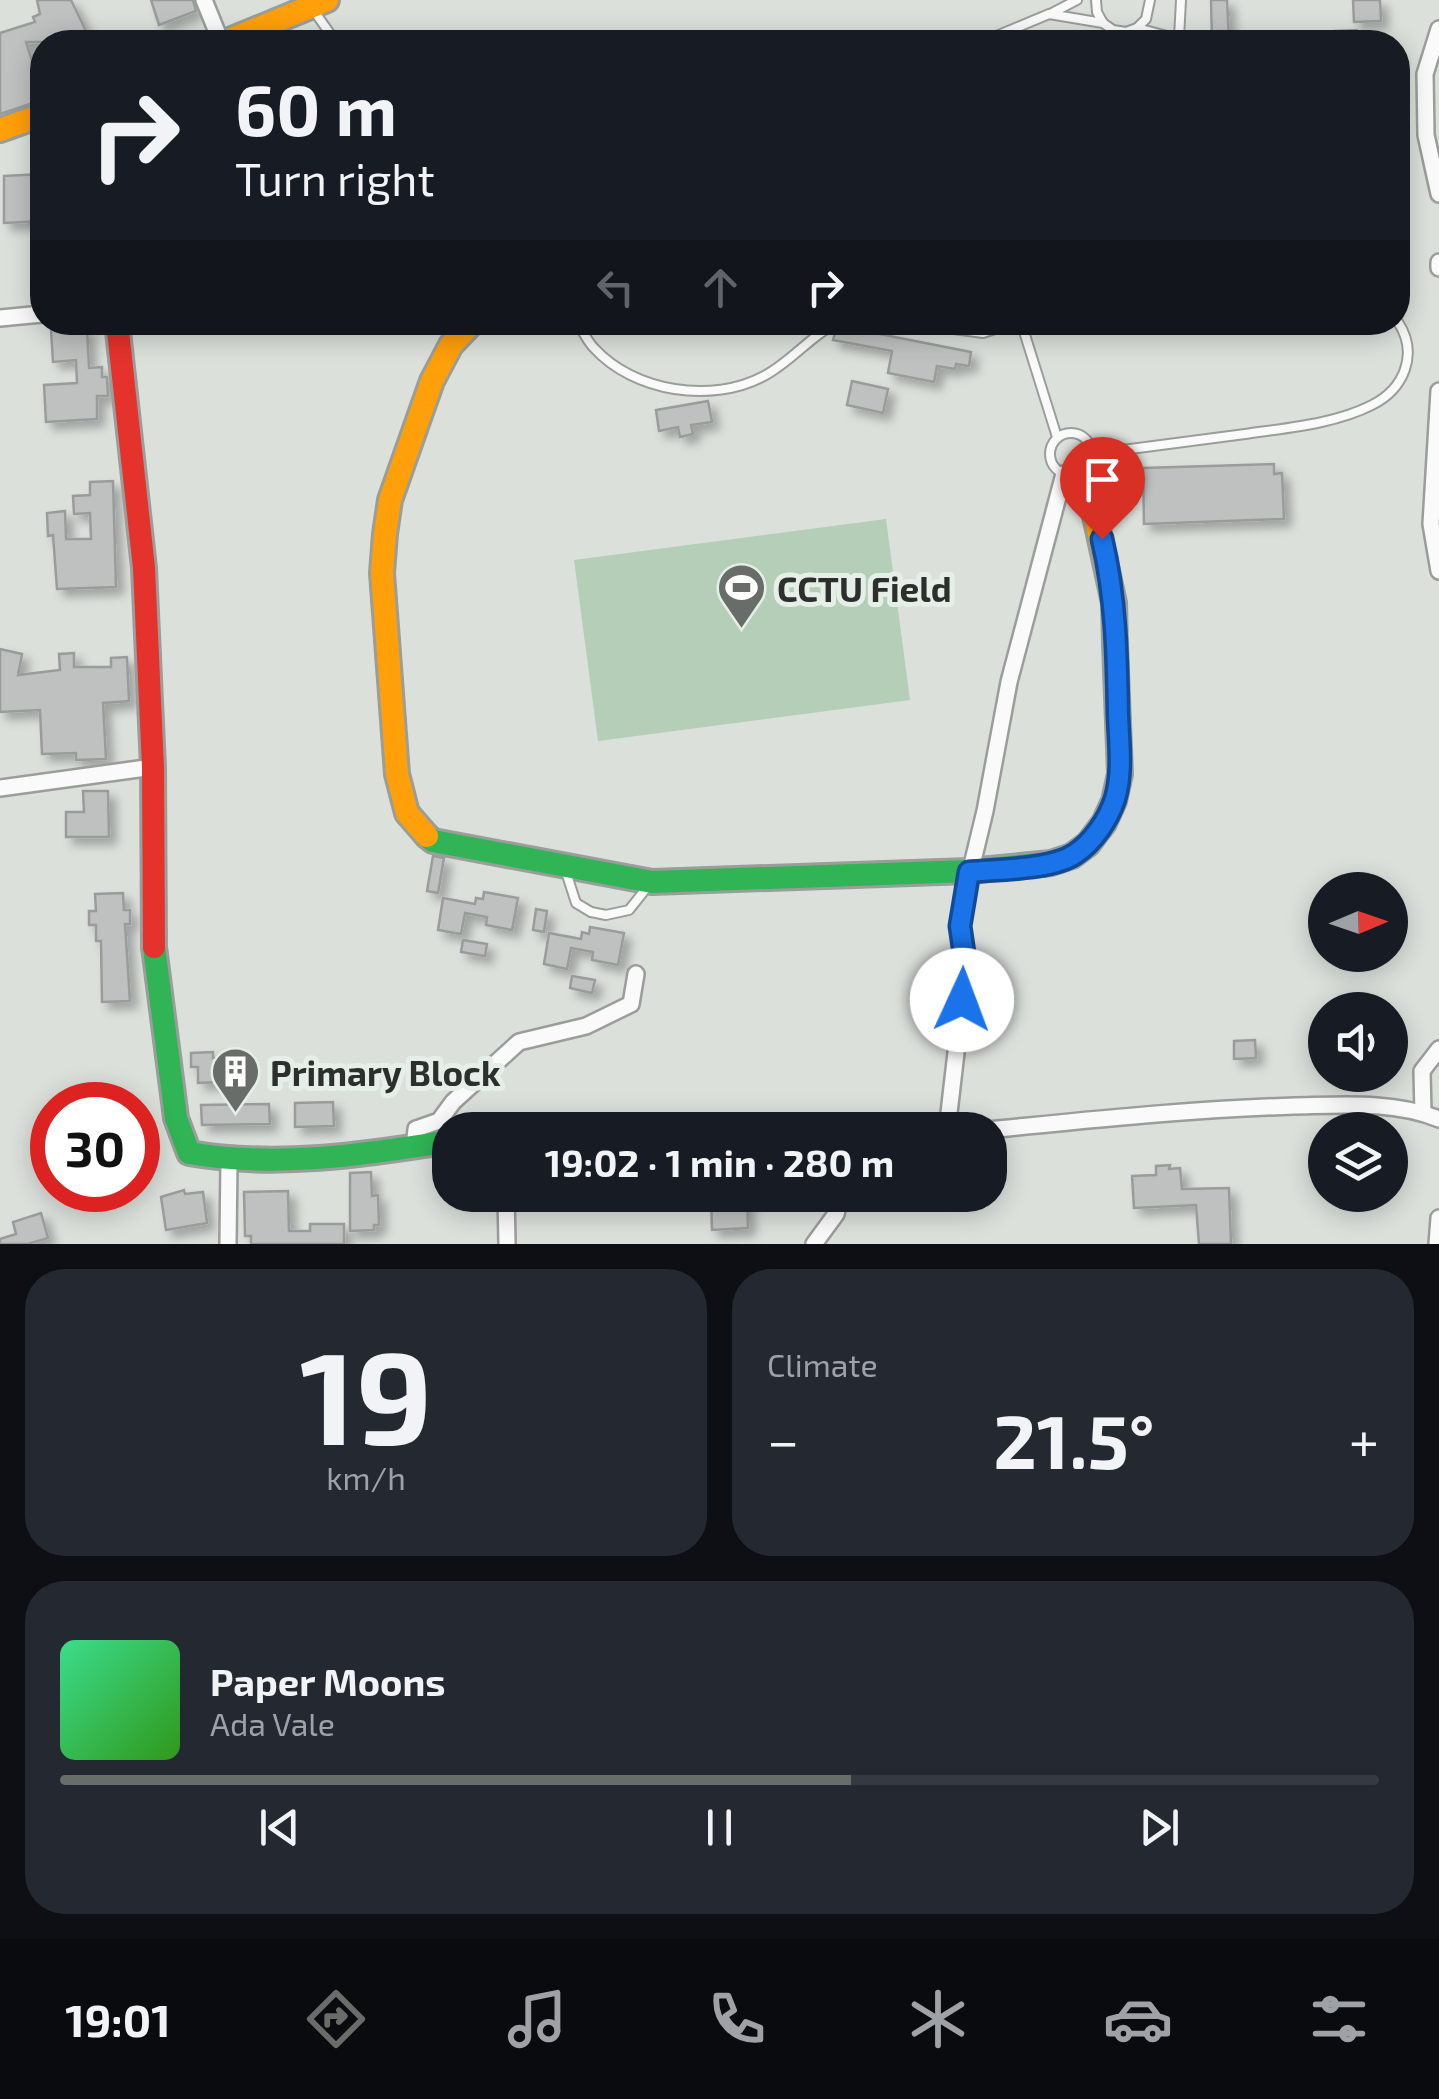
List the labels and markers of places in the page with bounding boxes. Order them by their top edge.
pin [1060,437,1145,540]
sports icon: CCTU Field [716,562,768,630]
place label: CCTU Field [777,567,952,609]
building icon: Primary Block [209,1046,261,1114]
place label: Primary Block [270,1051,501,1094]

